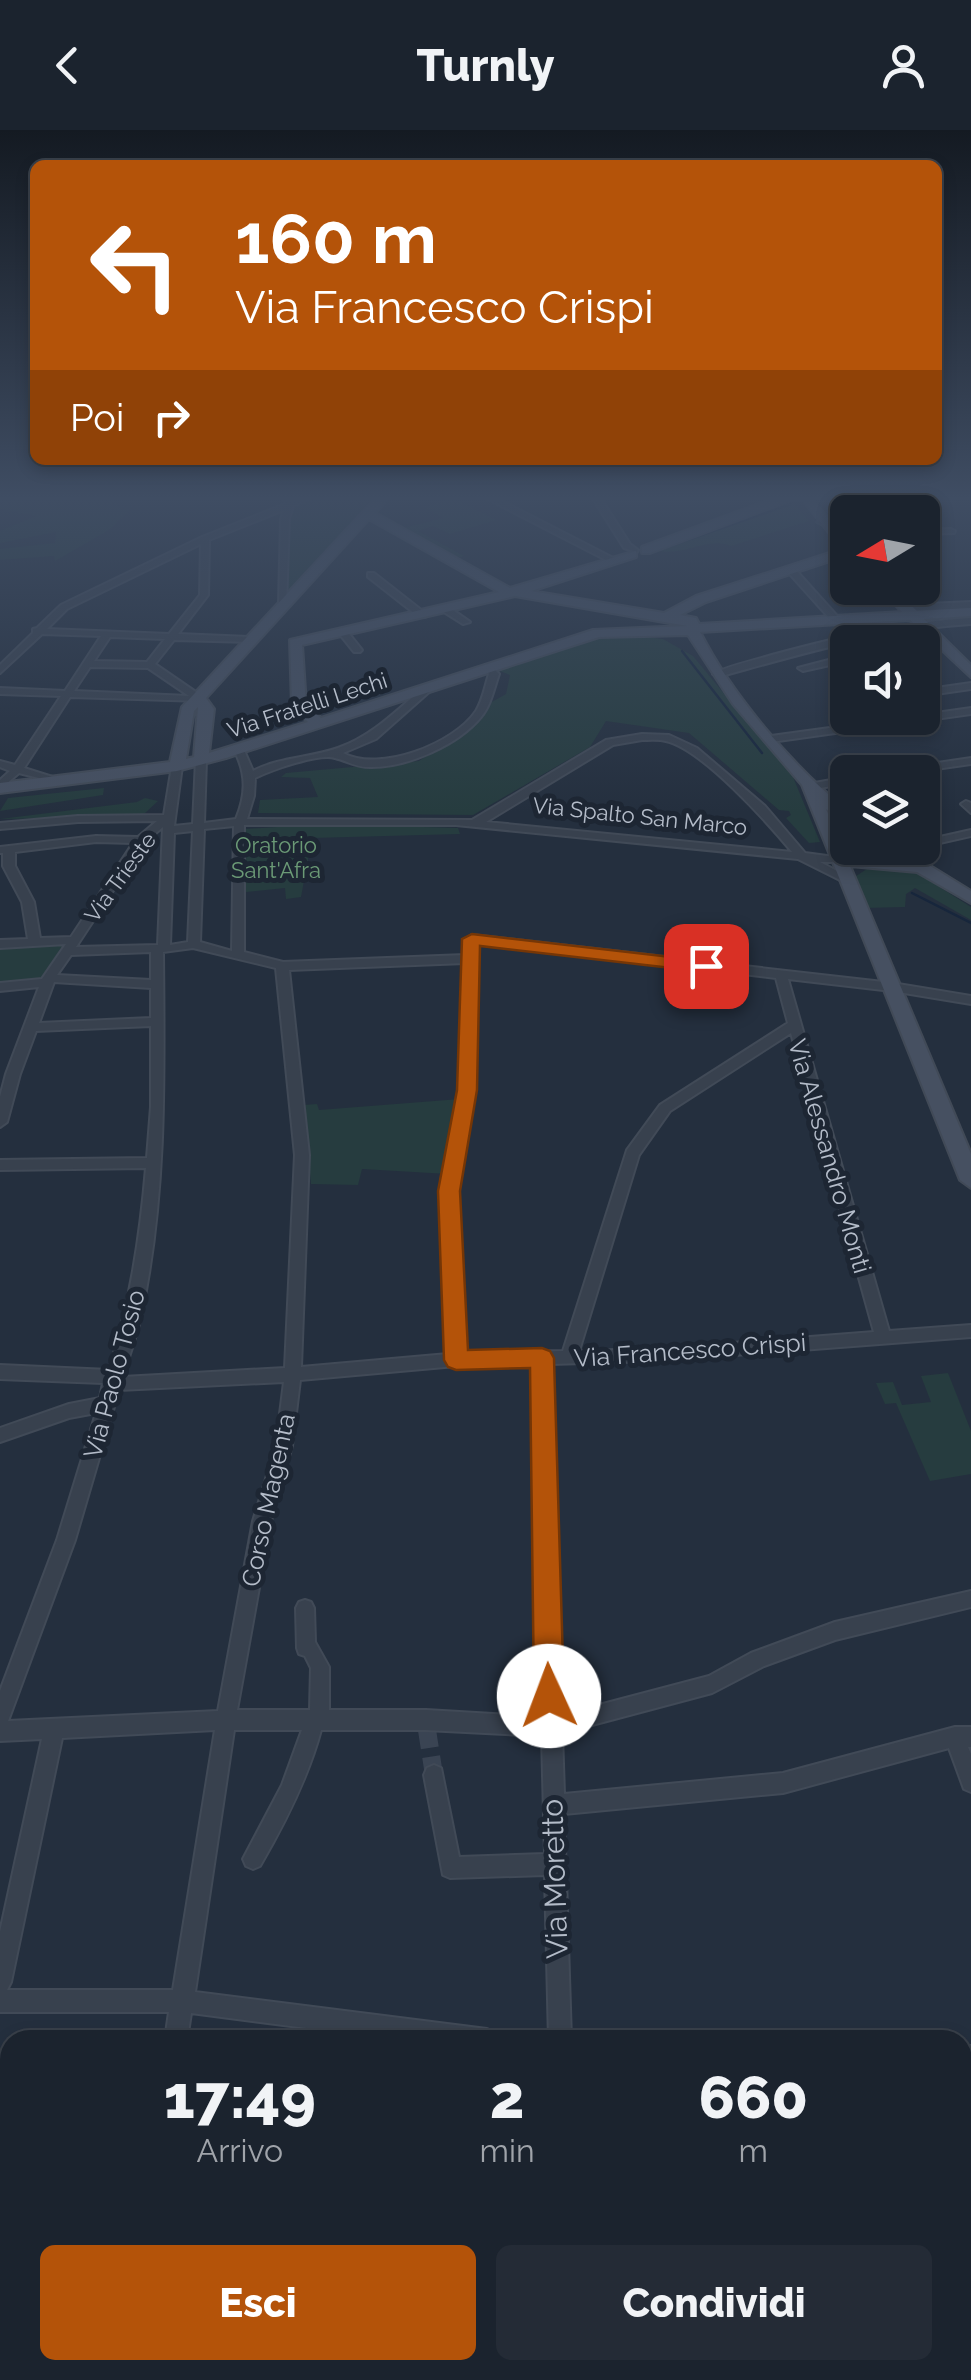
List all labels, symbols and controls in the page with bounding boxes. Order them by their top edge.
icon: back [40,38,95,93]
icon: person [876,38,931,93]
text: Turnly [416,39,555,92]
text: 160 m [235,197,437,279]
icon: left [70,200,200,330]
text: Via Francesco Crispi [235,281,654,334]
icon: right [144,390,199,445]
text: Poi [70,395,124,440]
north arrow [830,495,940,605]
map controls [830,495,940,865]
button: sound [830,625,940,735]
street label: Via Fratelli Lechi [224,667,390,743]
button: layers [830,755,940,865]
street label: Via Spalto San Marco [531,792,749,840]
street label: Via Trieste [79,827,161,927]
park label: Oratorio Sant'Afra [231,832,321,883]
pin [664,924,749,1009]
icon: arrive [679,939,734,994]
street label: Via Alessandro Monti [782,1035,878,1277]
street label: Via Paolo Tosio [77,1286,151,1462]
street label: Via Francesco Crispi [573,1327,807,1373]
street label: Corso Magenta [235,1411,301,1589]
position arrow [497,1644,601,1748]
street label: Via Moretto [534,1798,575,1960]
text: 17:49 [164,2062,316,2132]
text: 2 [490,2062,525,2132]
text: 660 [698,2062,808,2132]
text: Arrivo [197,2132,283,2169]
text: min [480,2132,535,2169]
text: m [739,2132,768,2169]
button: Esci [40,2245,476,2360]
button: Condividi [496,2245,932,2360]

